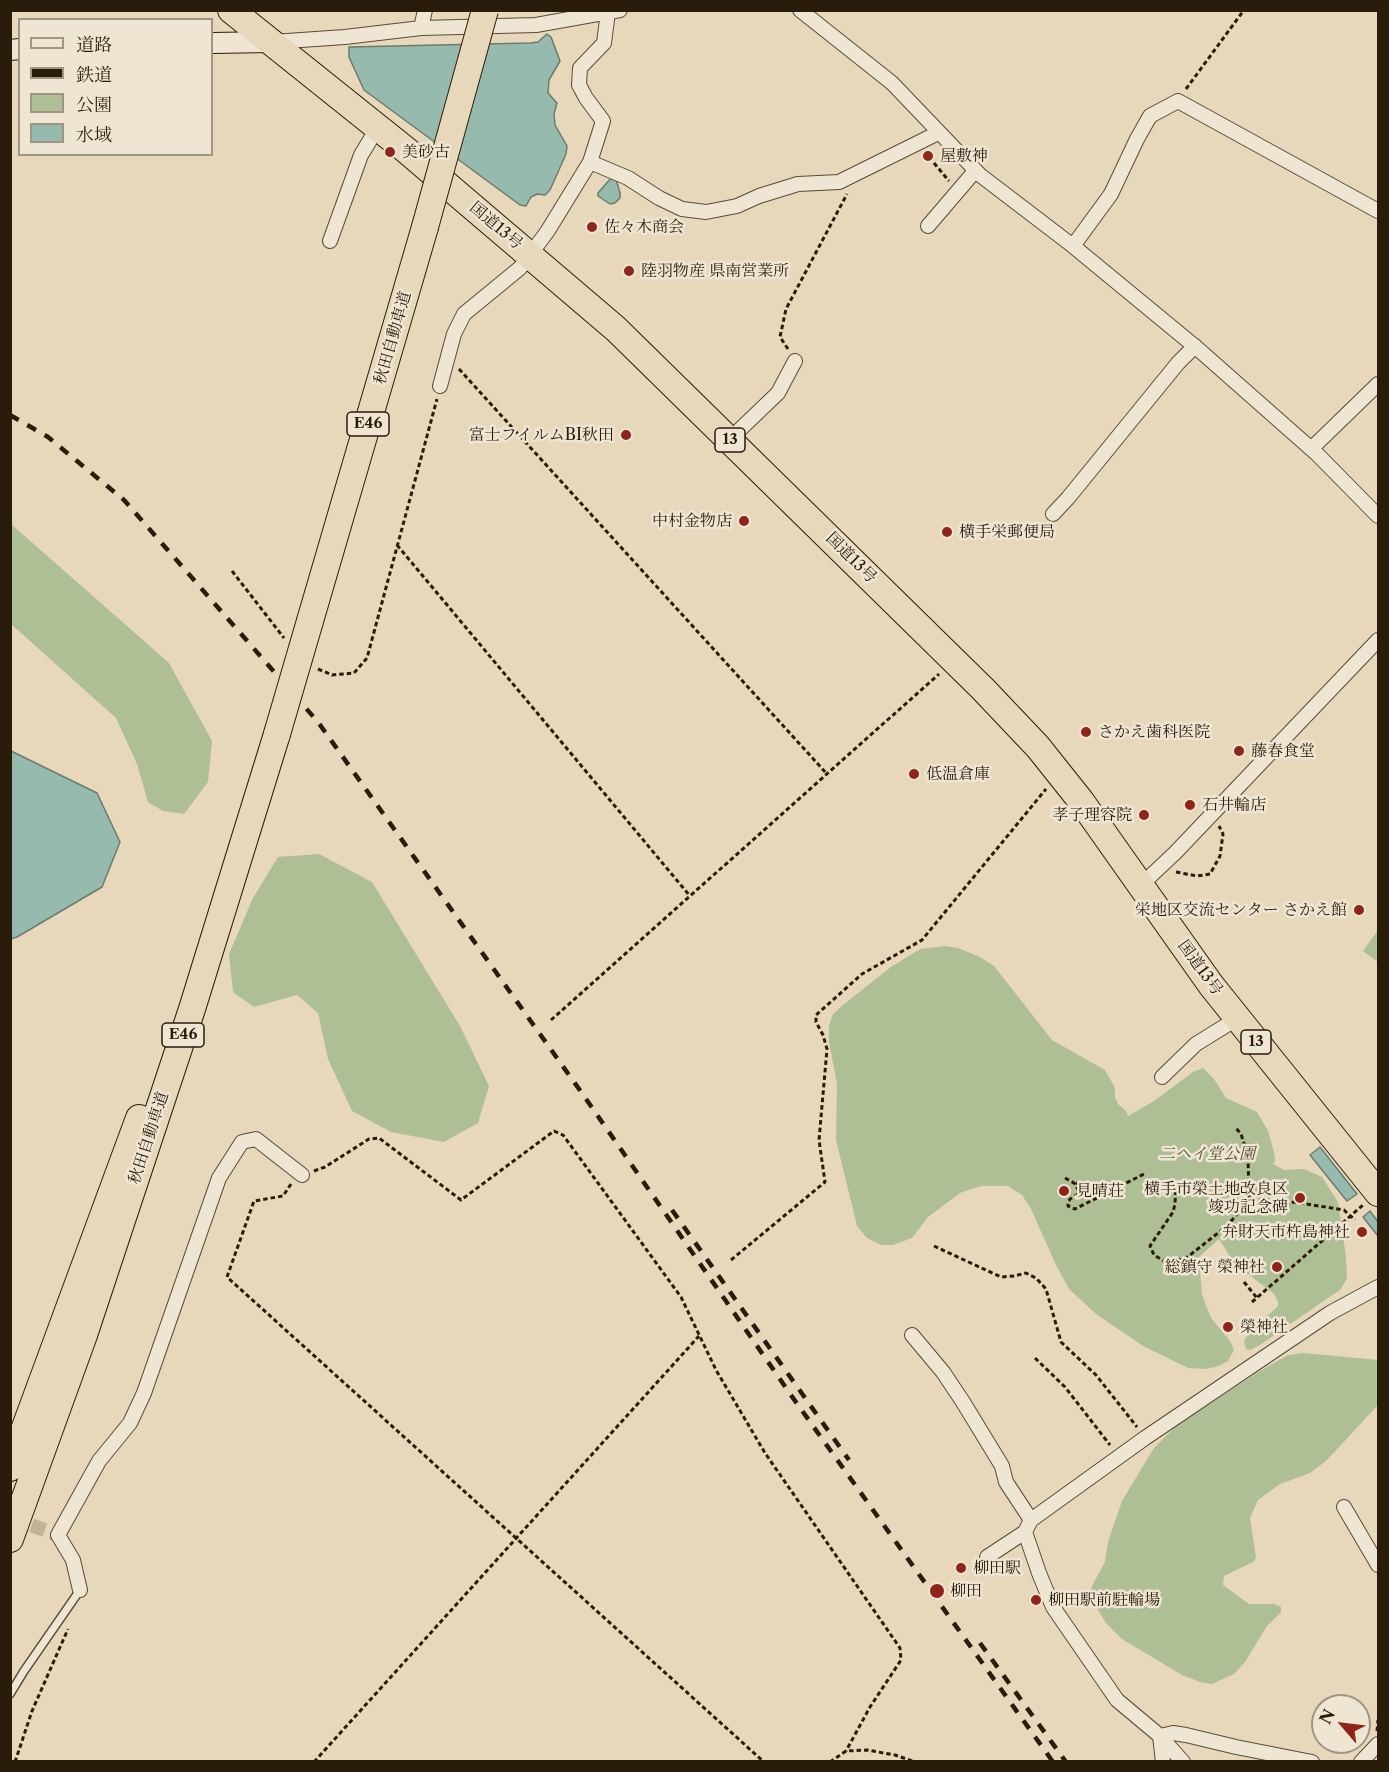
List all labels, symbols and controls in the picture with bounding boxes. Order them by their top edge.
legend [18,18,213,156]
text: 道路 [76,34,112,56]
text: 鉄道 [76,64,112,86]
text: 公園 [76,94,112,116]
text: 水域 [76,124,112,146]
place label: 美砂古 [402,142,450,162]
marker: 美砂古 [383,145,397,159]
place label: 屋敷神 [940,146,988,166]
marker: 屋敷神 [921,149,935,163]
street label: 国道13号 [465,198,527,254]
place label: 佐々木商会 [604,217,684,237]
marker: 佐々木商会 [585,220,599,234]
place label: 陸羽物産 県南営業所 [641,261,789,281]
marker: 陸羽物産 県南営業所 [622,264,636,278]
street label: 秋田自動車道 [371,289,415,387]
road number: E46 [347,412,389,436]
place label: 富士フイルムBI秋田 [469,425,614,445]
marker: 富士フイルムBI秋田 [619,428,633,442]
road number: 13 [715,428,745,452]
place label: 中村金物店 [652,511,732,531]
marker: 中村金物店 [737,514,751,528]
place label: 横手栄郵便局 [959,522,1055,542]
marker: 横手栄郵便局 [940,525,954,539]
street label: 国道13号 [822,529,880,587]
place label: さかえ歯科医院 [1098,722,1210,742]
marker: さかえ歯科医院 [1079,725,1093,739]
place label: 藤春食堂 [1251,741,1315,761]
marker: 藤春食堂 [1232,744,1246,758]
place label: 低温倉庫 [926,764,990,784]
marker: 低温倉庫 [907,767,921,781]
place label: 石井輪店 [1202,795,1266,815]
marker: 石井輪店 [1183,798,1197,812]
place label: 孝子理容院 [1052,805,1132,825]
marker: 孝子理容院 [1137,808,1151,822]
place label: 栄地区交流センター さかえ館 [1135,900,1347,920]
marker: 栄地区交流センター さかえ館 [1352,903,1366,917]
street label: 国道13号 [1174,937,1226,999]
road number: E46 [162,1023,204,1047]
road number: 13 [1241,1030,1271,1054]
street label: 秋田自動車道 [125,1089,173,1187]
park label: 二ヘイ堂公園 [1159,1144,1255,1164]
place label: 横手市榮土地改良区 竣功記念碑 [1144,1179,1288,1217]
place label: 見晴荘 [1076,1181,1124,1201]
marker: 見晴荘 [1057,1184,1071,1198]
marker: 横手市榮土地改良区 竣功記念碑 [1293,1191,1307,1205]
place label: 弁財天市杵島神社 [1222,1222,1350,1242]
marker: 弁財天市杵島神社 [1355,1225,1369,1239]
place label: 総鎮守 榮神社 [1165,1257,1265,1277]
marker: 総鎮守 榮神社 [1270,1260,1284,1274]
place label: 榮神社 [1240,1317,1288,1337]
marker: 榮神社 [1221,1320,1235,1334]
place label: 柳田駅 [973,1558,1021,1578]
marker: 柳田駅 [954,1561,968,1575]
place label: 柳田 [950,1581,982,1601]
marker: 柳田 [928,1582,946,1600]
place label: 柳田駅前駐輪場 [1048,1590,1160,1610]
marker: 柳田駅前駐輪場 [1029,1593,1043,1607]
north arrow [1311,1694,1371,1754]
text: N [1315,1706,1339,1727]

